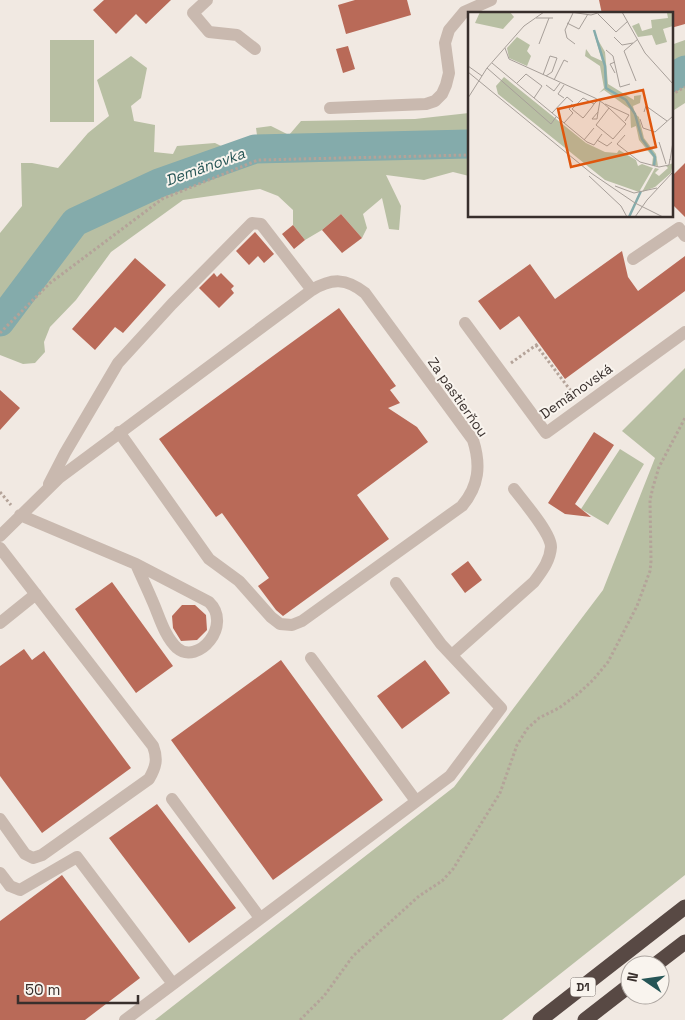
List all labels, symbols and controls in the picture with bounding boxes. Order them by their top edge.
inset map [468,12,672,218]
water label: Demänovka [163,143,247,190]
street label: Za pastierňou [424,354,492,440]
street label: Demänovská [536,359,616,423]
north arrow [620,955,670,1005]
text: N [623,970,642,984]
scale bar [18,972,138,1004]
road number: D1 [570,978,596,996]
text: 50 m [25,980,60,999]

